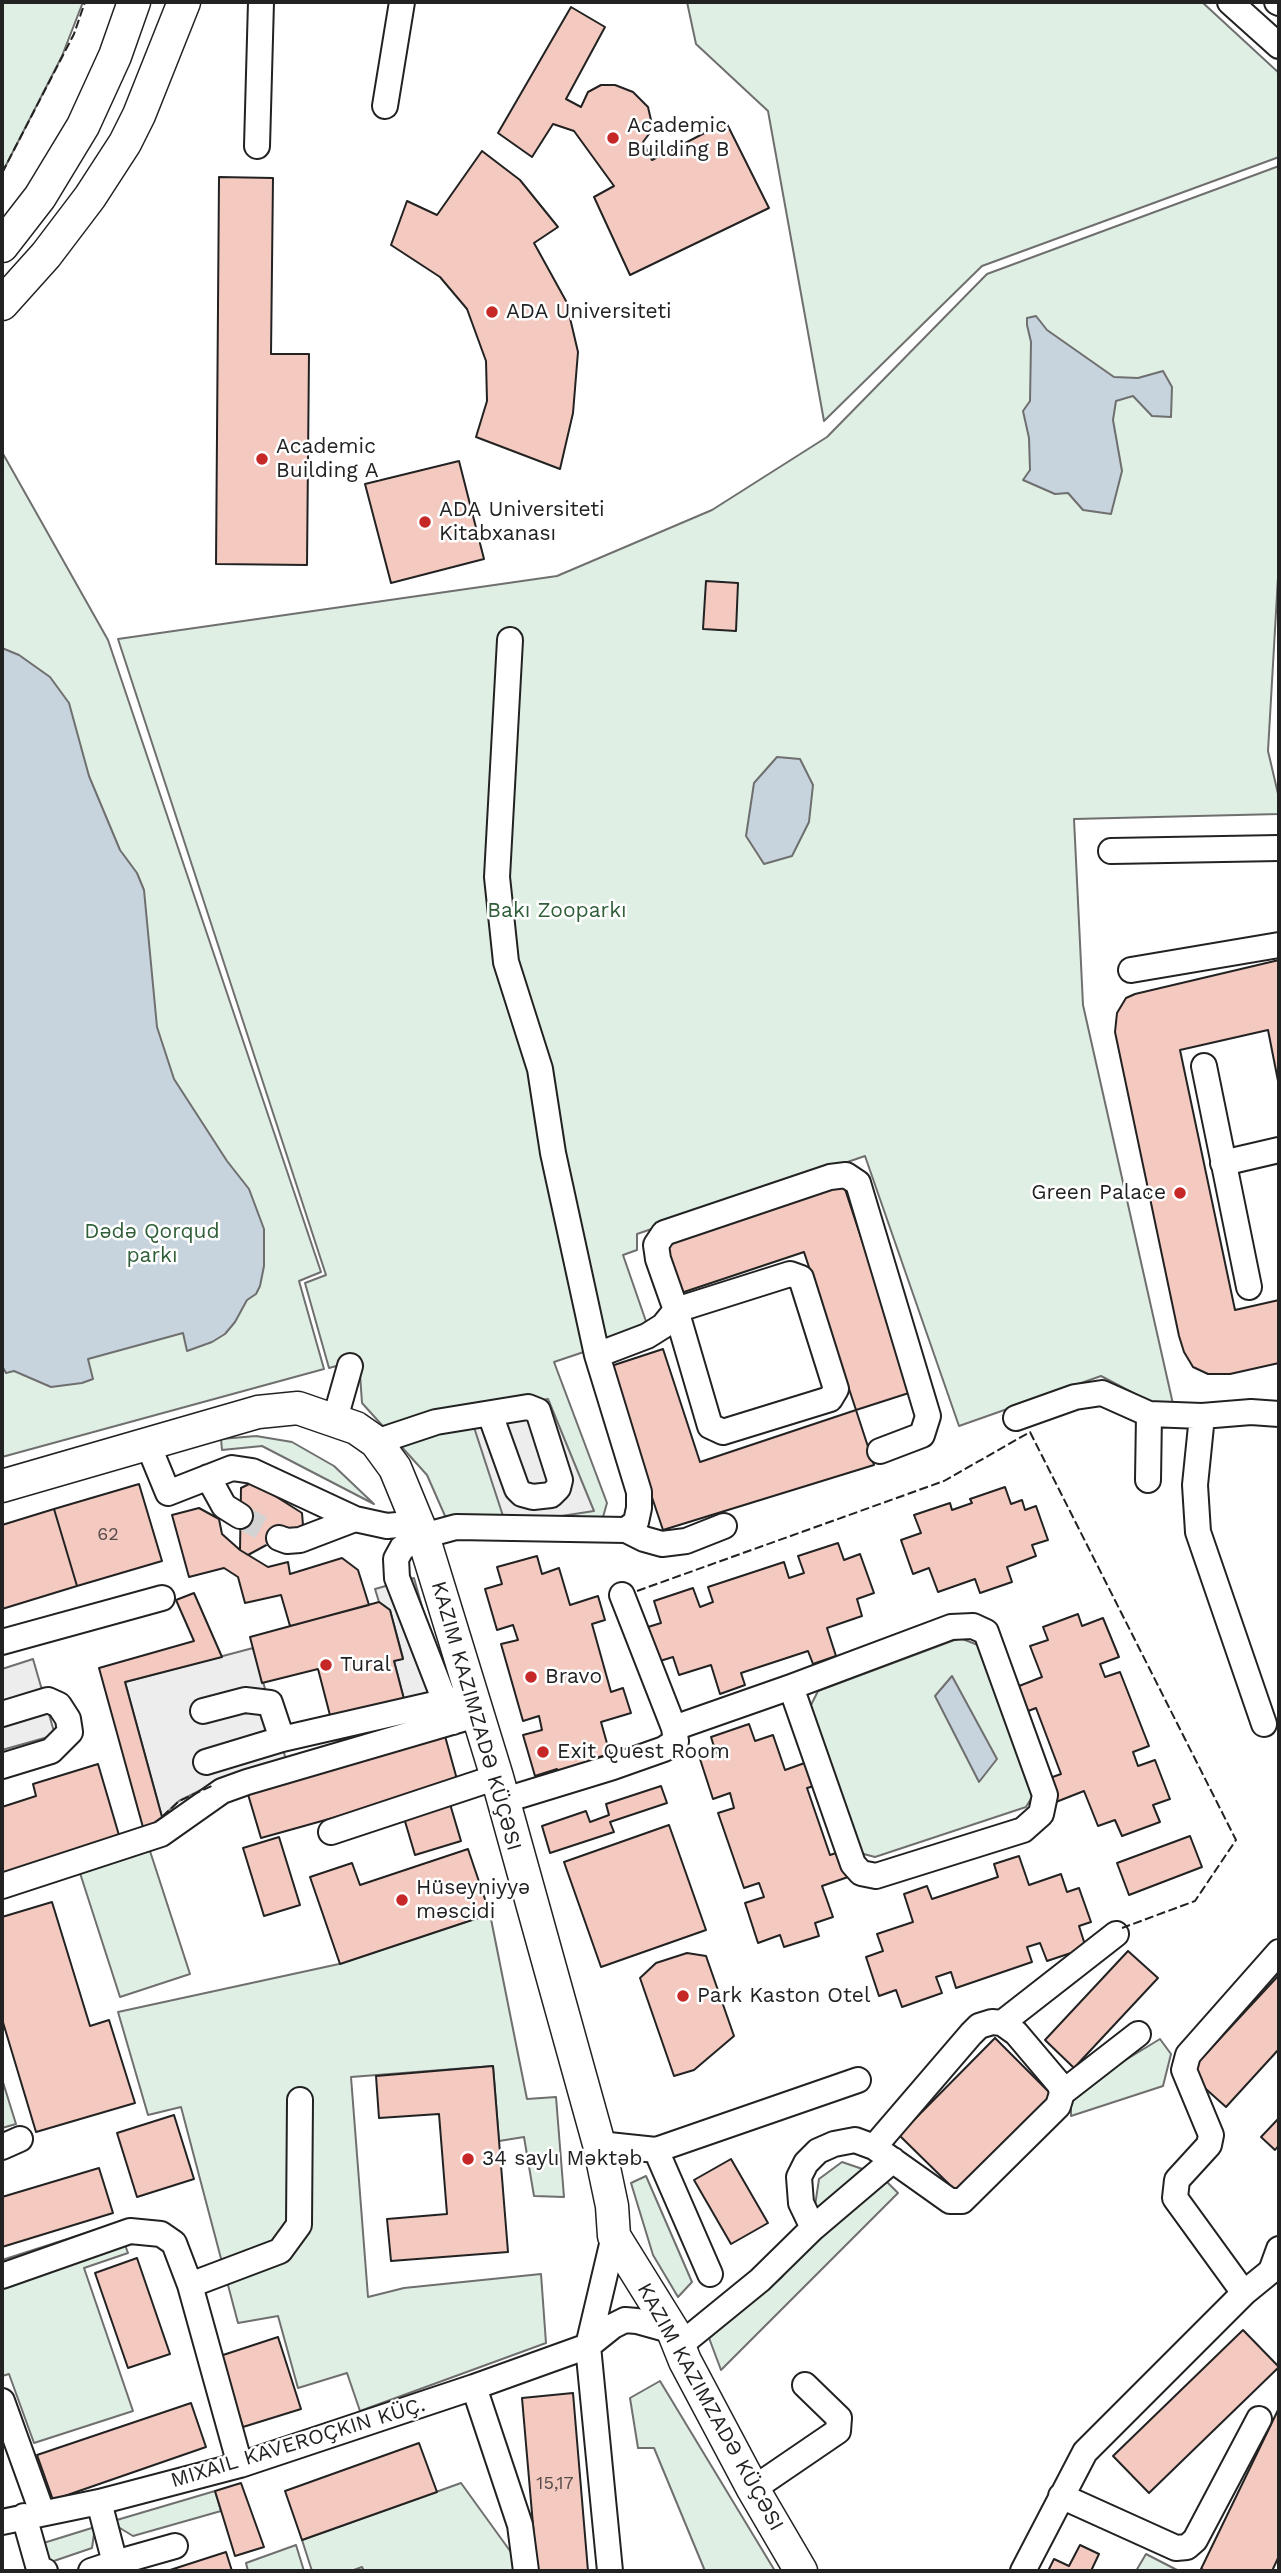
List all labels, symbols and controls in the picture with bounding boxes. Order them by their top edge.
place label: Academic Building B [627,113,729,163]
marker: Academic Building B [605,130,621,146]
place label: ADA Universiteti [506,299,672,325]
marker: ADA Universiteti [484,304,500,320]
place label: Academic Building A [276,434,379,484]
marker: Academic Building A [254,451,270,467]
place label: ADA Universiteti Kitabxanası [439,497,605,547]
marker: ADA Universiteti Kitabxanası [417,514,433,530]
park label: Bakı Zooparkı [487,898,627,924]
place label: Green Palace [1031,1180,1166,1206]
marker: Green Palace [1172,1185,1188,1201]
park label: Dədə Qorqud parkı [84,1219,220,1269]
house number: 62 [97,1524,119,1546]
street label: KAZIM KAZIMZADƏ KÜÇƏSI [425,1578,527,1854]
place label: Tural [340,1652,391,1678]
marker: Tural [318,1657,334,1673]
place label: Bravo [545,1664,602,1690]
marker: Bravo [523,1669,539,1685]
place label: Exit Quest Room [557,1739,730,1765]
marker: Exit Quest Room [535,1744,551,1760]
place label: Hüseyniyyə məscidi [416,1875,530,1925]
marker: Hüseyniyyə məscidi [394,1892,410,1908]
place label: Park Kaston Otel [697,1983,870,2009]
marker: Park Kaston Otel [675,1988,691,2004]
place label: 34 saylı Məktəb [482,2146,642,2172]
marker: 34 saylı Məktəb [460,2151,476,2167]
street label: KAZIM KAZIMZADƏ KÜÇƏSI [631,2279,789,2535]
street label: MIXAIL KAVEROÇKIN KÜÇ. [168,2392,428,2494]
house number: 15,17 [536,2473,574,2495]

